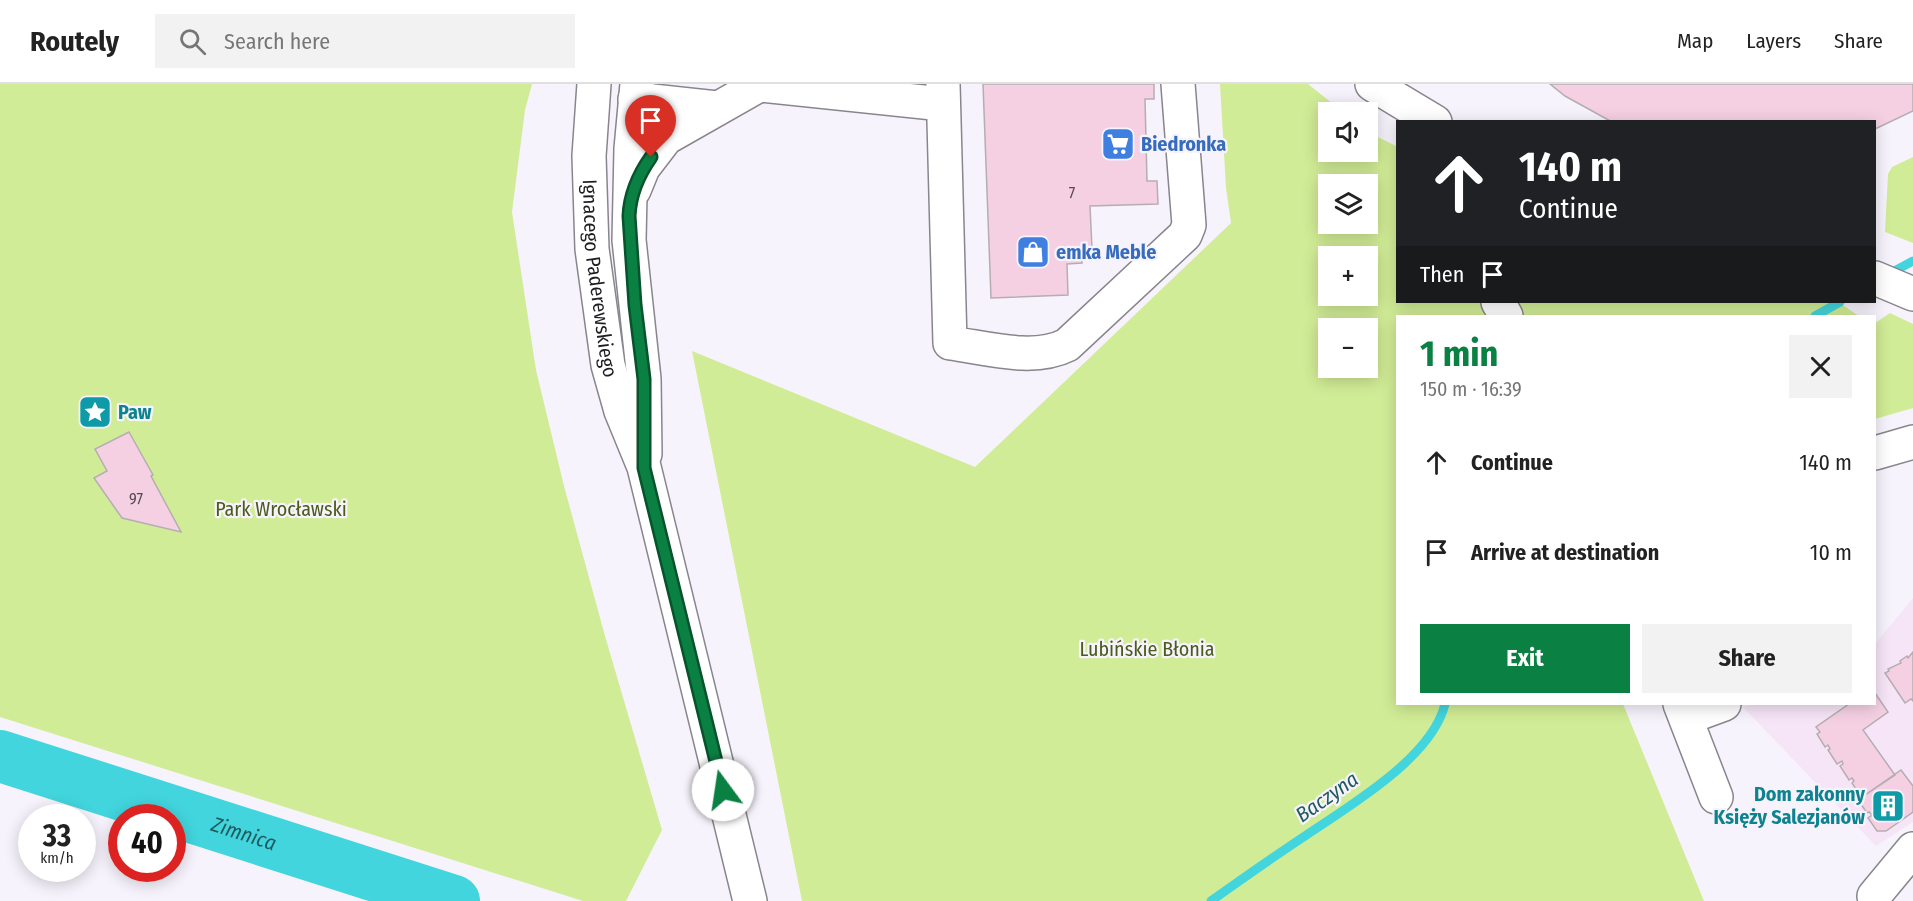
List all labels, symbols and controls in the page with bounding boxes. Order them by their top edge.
search box [155,14,575,68]
text: Routely [30,25,119,58]
icon: search [176,25,209,58]
text: Search here [224,28,330,55]
text: Map [1677,28,1713,54]
text: Layers [1746,28,1801,54]
text: Share [1834,28,1883,54]
pin [625,95,676,157]
map controls [1318,102,1378,378]
button: sound [1318,102,1378,162]
icon: arrive [634,104,667,137]
supermarket icon: Biedronka [1100,126,1136,162]
place label: Biedronka [1141,132,1226,156]
text: 140 m [1519,142,1622,192]
icon: ahead [1420,144,1498,222]
button: layers [1318,174,1378,234]
street label: Ignacego Paderewskiego [578,179,623,380]
house number: 7 [1069,183,1076,202]
text: Continue [1519,193,1618,225]
shop icon: emka Meble [1015,234,1051,270]
place label: emka Meble [1056,240,1156,264]
button: + [1318,246,1378,306]
icon: arrive [1476,258,1509,291]
text: Then [1420,261,1464,288]
button: − [1318,318,1378,378]
text: 1 min [1420,332,1498,376]
button: close [1789,335,1852,398]
text: 150 m · 16:39 [1420,377,1522,401]
place icon: Paw [77,394,113,430]
place label: Paw [118,400,152,424]
icon: ahead [1420,446,1453,479]
text: Continue [1471,449,1553,476]
text: 140 m [1799,449,1852,476]
house number: 97 [129,489,144,508]
park label: Park Wrocławski [215,497,347,521]
icon: arrive [1420,536,1453,569]
text: Arrive at destination [1471,539,1659,566]
text: 10 m [1810,539,1852,566]
button: Exit [1420,624,1630,693]
button: Share [1642,624,1852,693]
park label: Lubińskie Błonia [1079,637,1215,661]
position arrow [691,758,755,822]
water label: Baczyna [1291,766,1363,828]
place label: Dom zakonny Księży Salezjanów [1714,782,1865,829]
building icon: Dom zakonny Księży Salezjanów [1870,788,1906,824]
speed limit sign: 40 [108,804,186,882]
water label: Zimnica [207,811,280,856]
text: 33 [43,818,71,854]
text: km/h [40,849,74,867]

